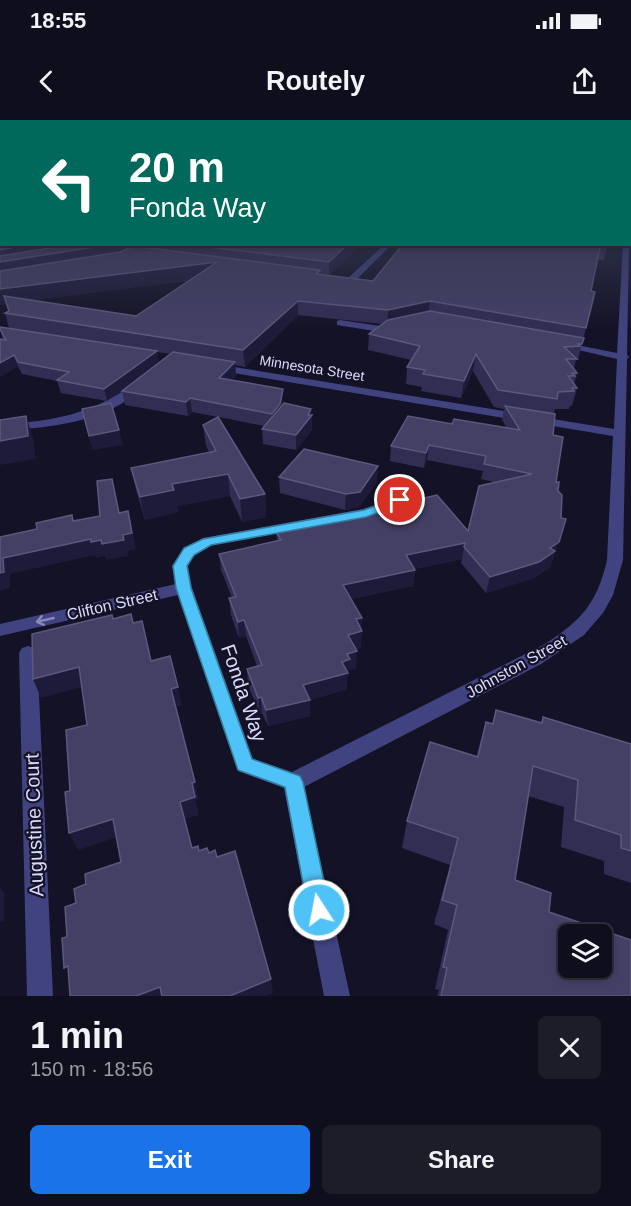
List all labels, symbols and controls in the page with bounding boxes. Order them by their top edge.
text: 18:55 [30,8,86,33]
icon: back [30,65,63,98]
icon: share [568,65,601,98]
text: Routely [266,66,365,96]
icon: left [30,144,108,222]
text: 20 m [129,144,225,191]
text: Fonda Way [129,193,266,223]
street label: Minnesota Street [258,352,366,384]
pin [374,474,425,525]
icon: arrive [383,483,416,516]
street label: Clifton Street [65,586,160,623]
one-way arrow [35,614,54,626]
street label: Johnston Street [463,632,570,701]
street label: Fonda Way [217,641,271,745]
street label: Augustine Court [20,753,47,897]
position arrow [287,878,351,942]
map controls [558,924,612,978]
button: layers [558,924,612,978]
text: 1 min [30,1015,124,1056]
button: close [538,1016,601,1079]
text: 150 m · 18:56 [30,1058,153,1080]
button: Exit [30,1125,310,1194]
button: Share [322,1125,601,1194]

